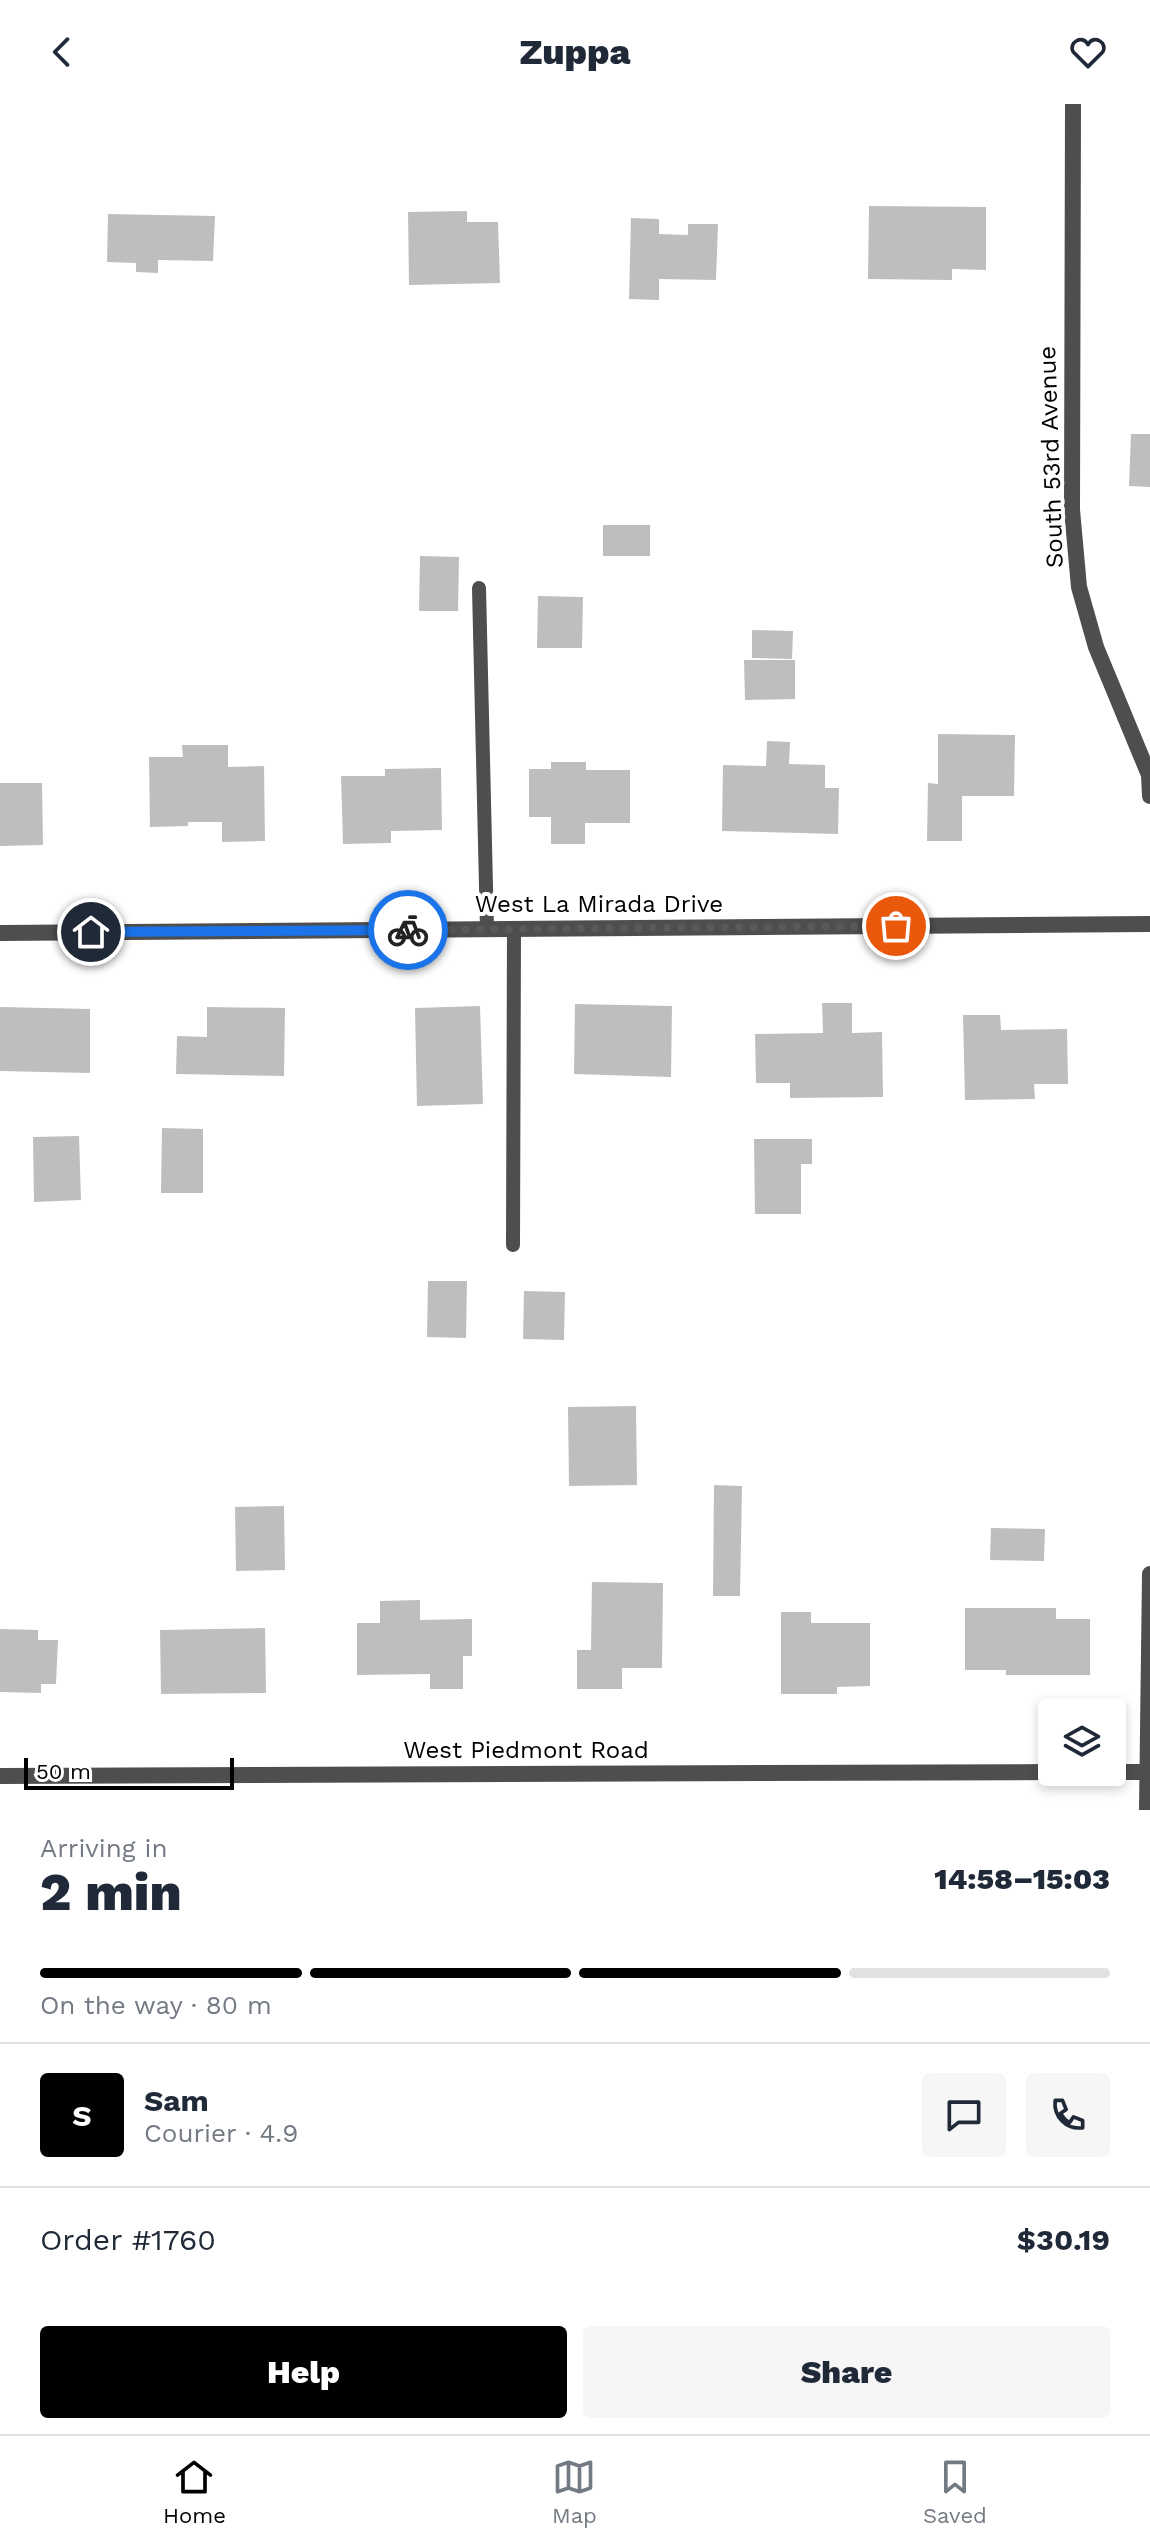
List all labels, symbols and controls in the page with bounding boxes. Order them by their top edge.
icon: back [40,30,84,74]
icon: heart [1066,30,1110,74]
text: Zuppa [520,31,631,73]
street label: South 53rd Avenue [1033,345,1069,569]
courier [368,890,448,970]
street label: West La Mirada Drive [475,890,723,918]
pin [862,892,930,960]
pin [57,898,125,966]
icon: bag [874,904,918,948]
icon: bike [386,908,430,952]
icon: home [69,910,113,954]
map controls [1038,1698,1126,1786]
button: layers [1038,1698,1126,1786]
street label: West Piedmont Road [403,1736,649,1764]
scale bar [24,1754,234,1790]
text: 50 m [36,1759,91,1784]
text: Arriving in [40,1833,168,1863]
text: 14:58–15:03 [934,1861,1110,1896]
text: 2 min [40,1862,182,1923]
text: On the way · 80 m [40,1990,272,2020]
button: chat [922,2073,1006,2157]
button: phone [1026,2073,1110,2157]
text: Sam [144,2083,209,2118]
text: S [72,2098,92,2133]
text: Courier · 4.9 [144,2118,298,2148]
text: Order #1760 [40,2222,216,2257]
text: $30.19 [1017,2222,1110,2257]
button: Help [40,2326,567,2418]
button: Share [583,2326,1110,2418]
tab: Home [163,2455,226,2528]
tab: Map [552,2455,597,2528]
tab: Saved [923,2455,987,2528]

